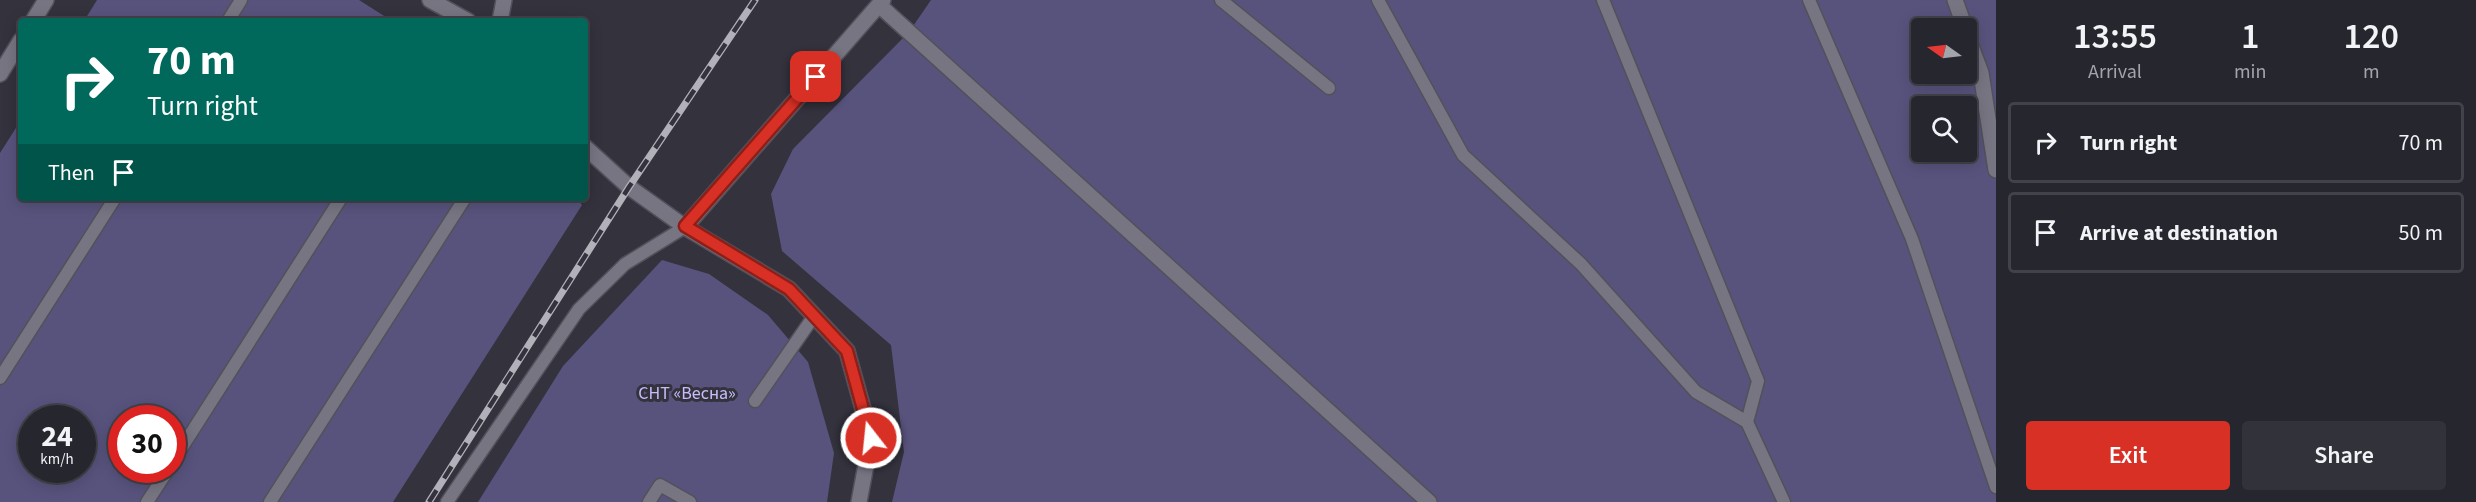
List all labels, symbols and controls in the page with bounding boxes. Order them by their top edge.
text: 13:55 [2073,11,2157,62]
text: 1 [2241,11,2259,62]
text: 120 [2343,11,2399,62]
north arrow [1911,18,1977,84]
map controls [1911,18,1977,162]
text: 70 m [147,31,236,91]
icon: right [48,42,126,120]
pin [790,51,841,102]
text: Arrival [2088,58,2142,86]
text: min [2234,58,2266,86]
text: m [2363,58,2379,86]
icon: arrive [799,60,832,93]
text: Turn right [147,87,258,126]
button: search [1911,96,1977,162]
icon: right [2029,126,2062,159]
text: Turn right [2080,127,2177,159]
text: 70 m [2398,127,2443,159]
icon: arrive [107,156,140,189]
text: Then [48,157,95,189]
icon: arrive [2029,216,2062,249]
text: Arrive at destination [2080,217,2278,249]
text: 50 m [2398,217,2443,249]
park label: СНТ «Весна» [638,381,736,406]
speed limit sign: 30 [108,405,186,483]
position arrow [839,406,903,470]
text: 24 [41,415,73,458]
button: Exit [2026,421,2230,490]
button: Share [2242,421,2446,490]
text: km/h [40,449,74,470]

